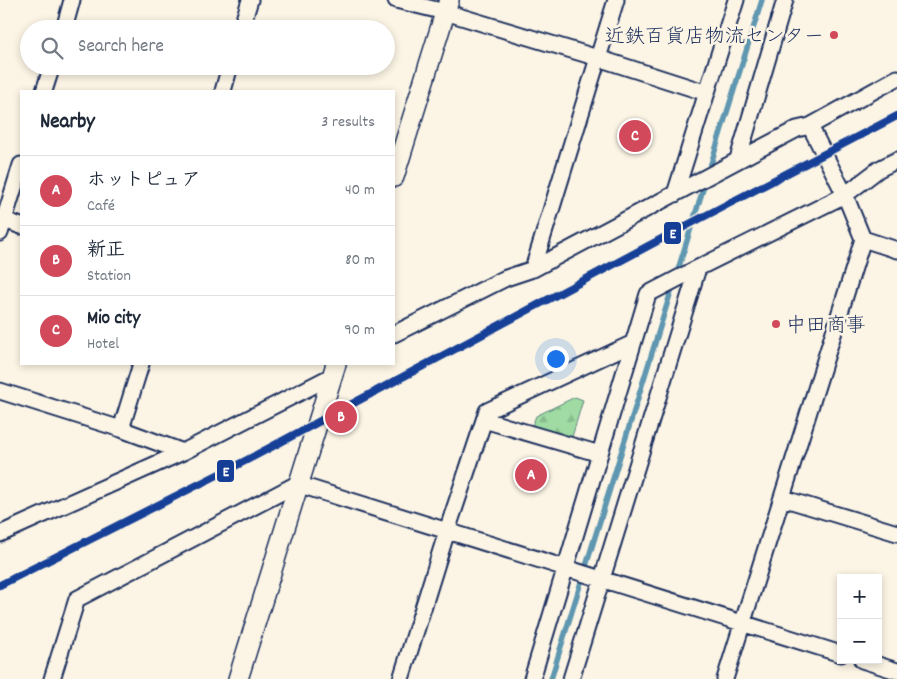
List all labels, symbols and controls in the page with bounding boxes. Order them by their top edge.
search box [20,20,395,75]
place label: 近鉄百貨店物流センター [605,24,824,52]
marker: 近鉄百貨店物流センター [828,29,840,41]
icon: search [38,34,66,62]
text: Search here [78,34,164,61]
text: Nearby [40,108,95,138]
text: 3 results [321,111,375,134]
pin: C [619,117,651,155]
text: ホットピュア [87,168,200,195]
text: A [52,179,60,202]
text: 40 m [345,179,375,202]
text: Café [87,195,115,218]
line badge: E [663,221,682,245]
text: E [670,225,677,245]
text: 新正 [87,238,125,265]
text: B [52,249,60,272]
text: 80 m [345,249,375,272]
text: Station [87,265,131,288]
text: Mio city [87,306,140,333]
place label: 中田商事 [786,313,866,341]
marker: 中田商事 [770,318,782,330]
text: C [52,319,60,342]
text: 90 m [344,319,375,342]
text: Hotel [87,333,119,356]
your location [543,346,569,372]
pin: B [325,398,357,436]
pin: A [515,456,547,494]
line badge: E [216,459,235,483]
text: E [223,463,230,483]
map controls [837,574,882,664]
button: + [837,574,882,619]
button: − [837,619,882,664]

